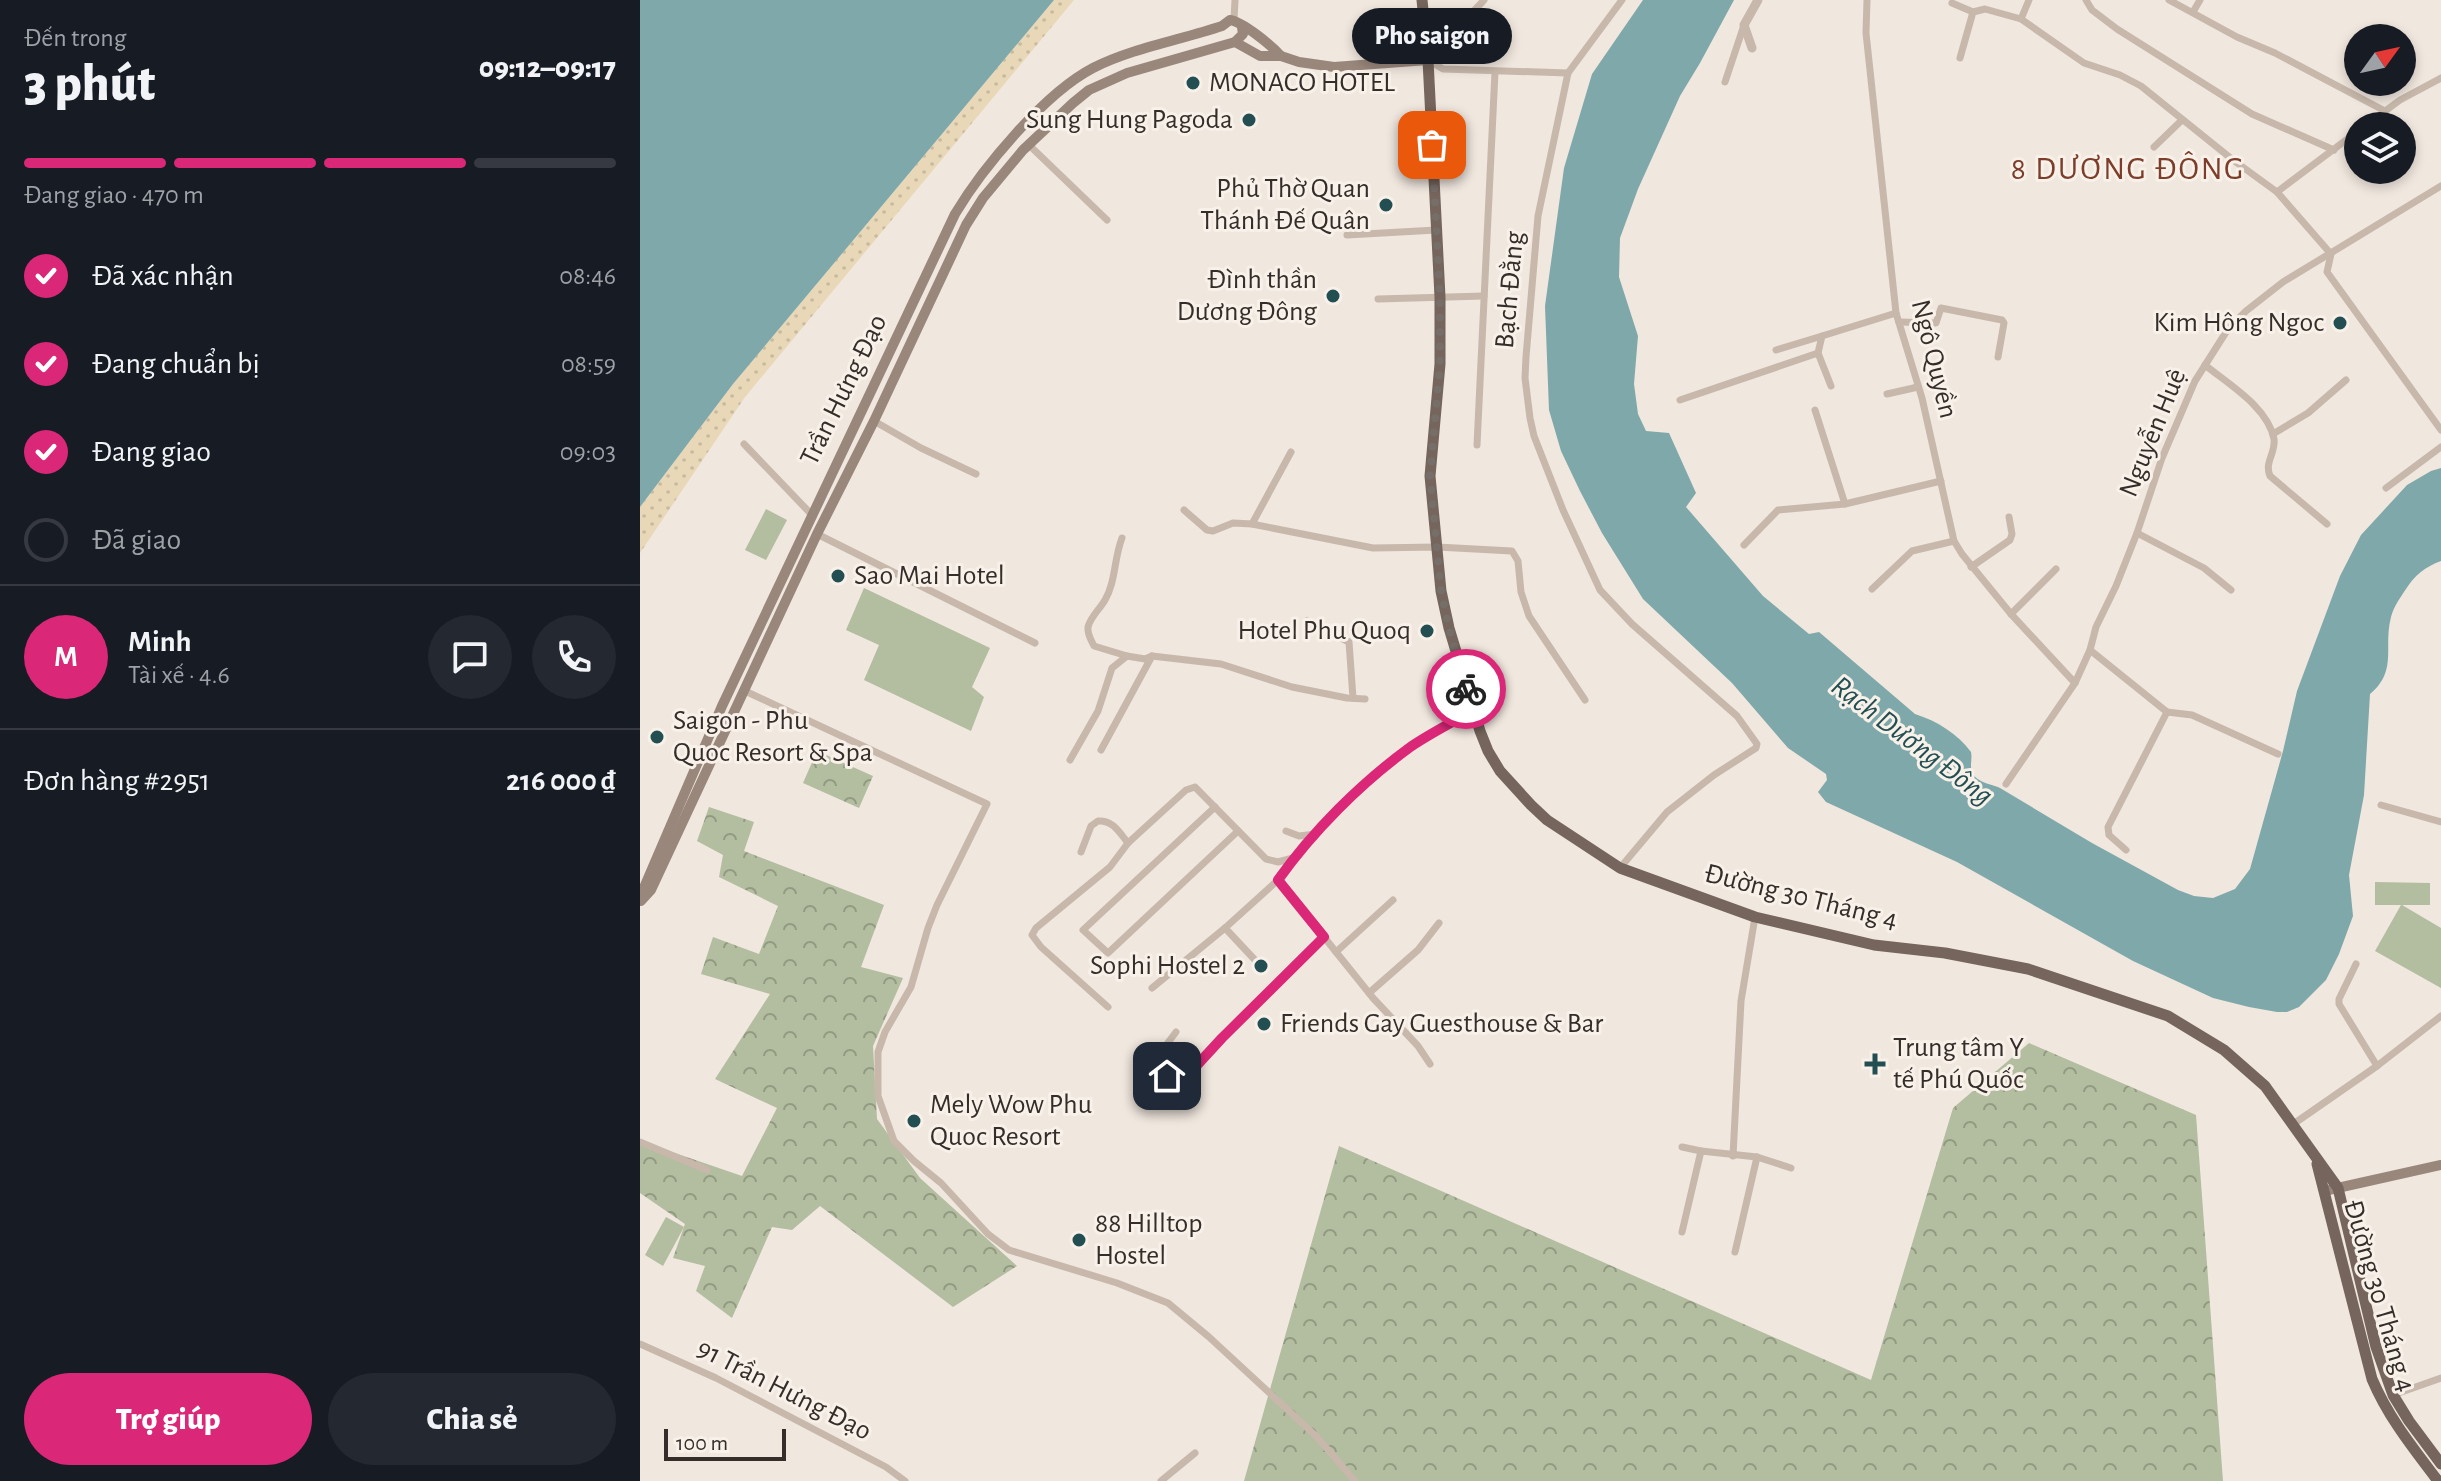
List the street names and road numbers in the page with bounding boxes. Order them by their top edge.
street label: Bạch Đằng [1491,230,1529,350]
street label: Ngô Quyền [1906,297,1962,421]
street label: Trần Hưng Đạo [795,310,893,470]
street label: Nguyễn Huệ [2114,365,2191,501]
street label: Đường 30 Tháng 4 [1702,859,1900,935]
street label: Đường 30 Tháng 4 [2338,1197,2420,1395]
street label: 91 Trần Hưng Đạo [692,1334,876,1446]

